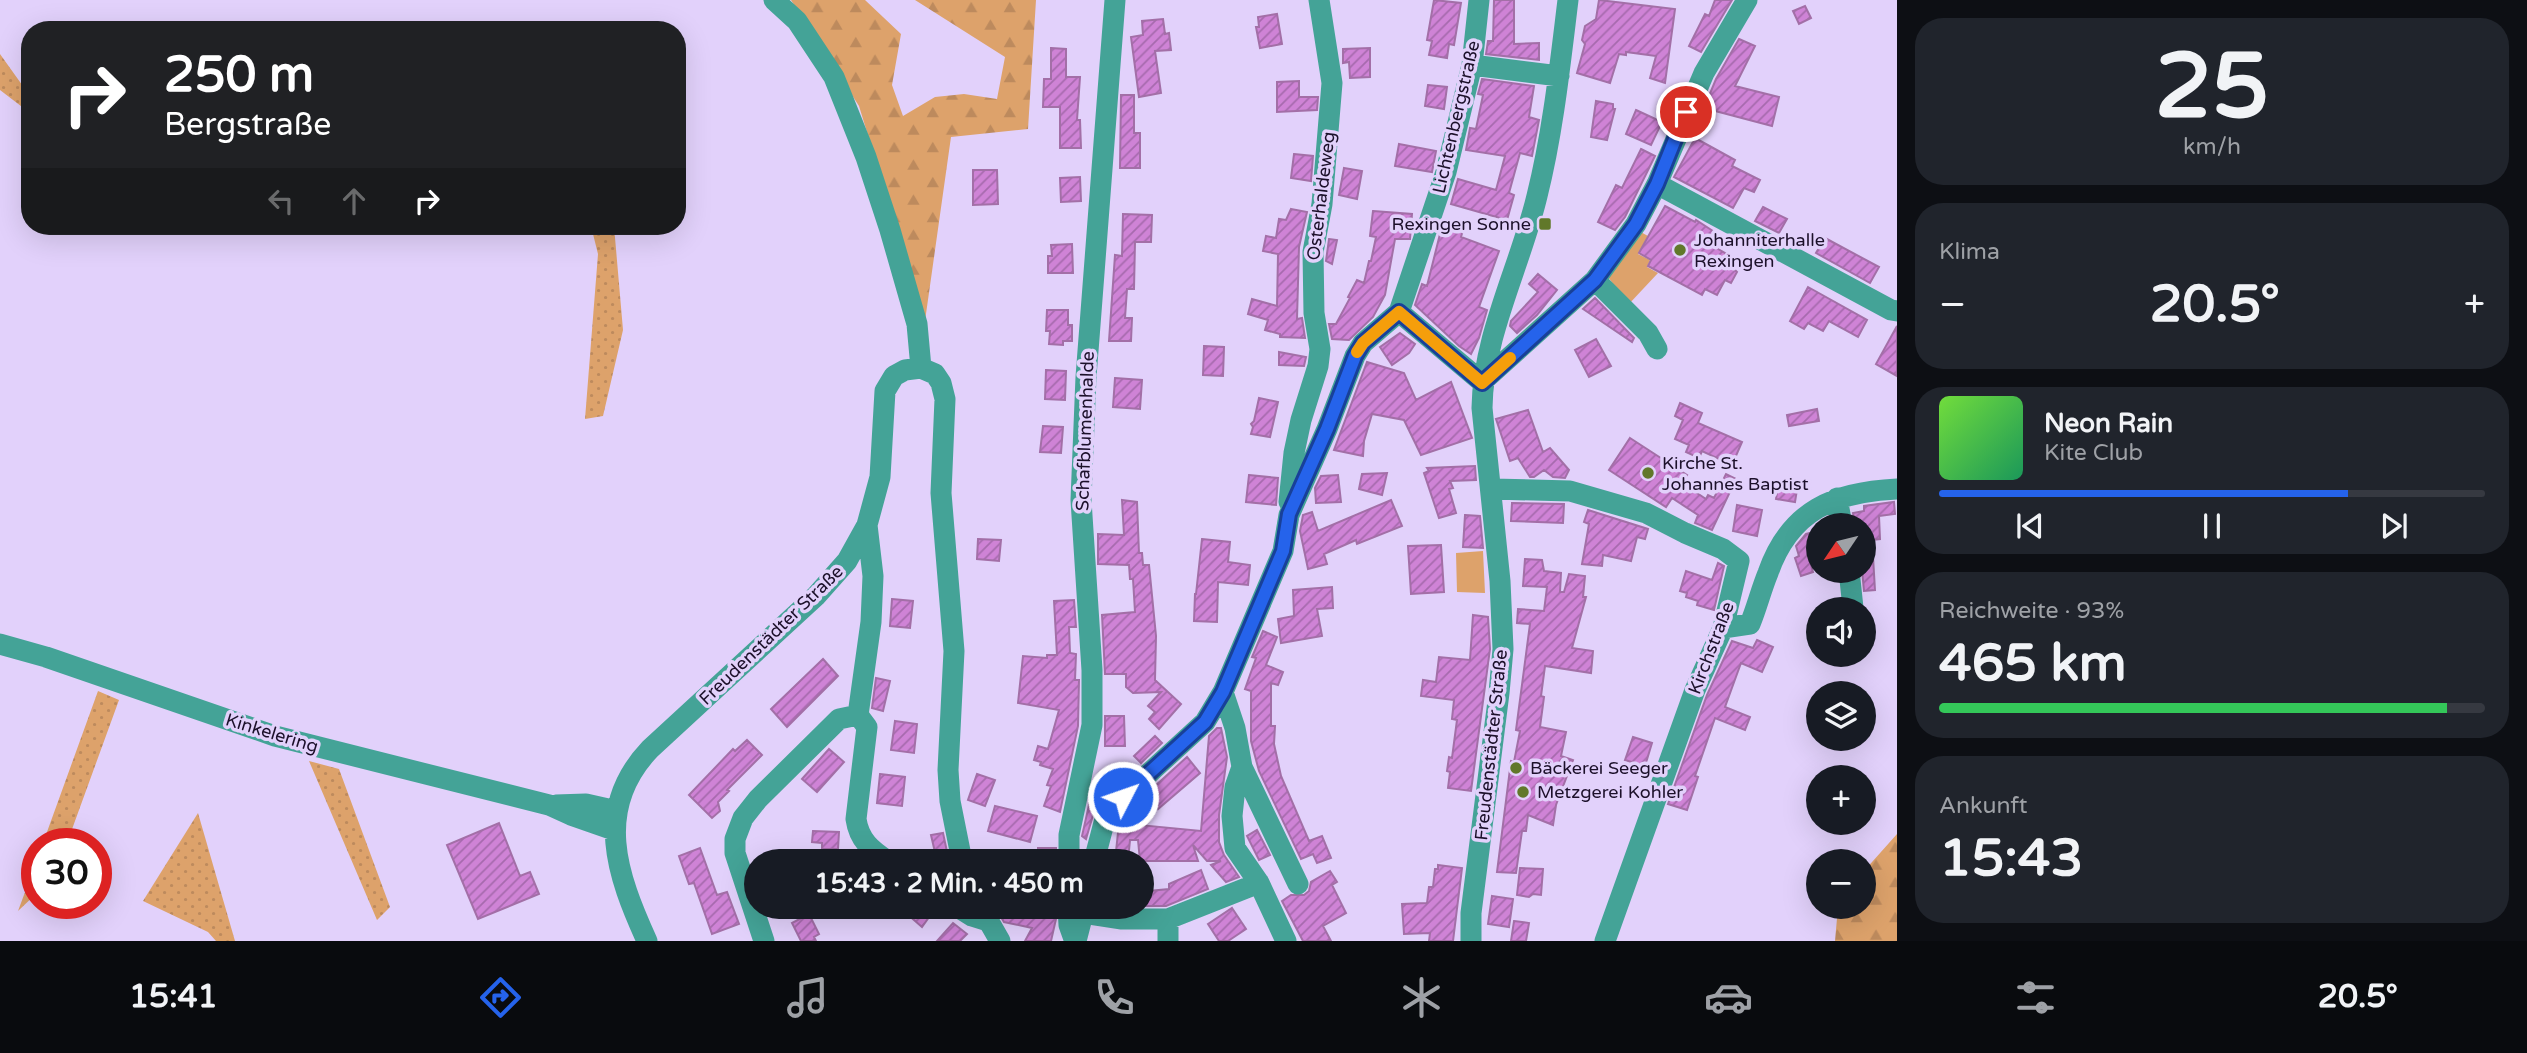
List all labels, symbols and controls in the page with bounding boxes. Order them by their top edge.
text: 25 [2155,32,2269,142]
street label: Lichtenbergstraße [1428,38,1484,196]
text: 250 m [164,46,314,105]
icon: right [49,49,140,140]
pin [1656,82,1716,142]
icon: arrive [1667,93,1705,131]
text: Bergstraße [164,106,331,144]
street label: Osterhaldeweg [1302,130,1340,262]
text: km/h [2183,133,2241,161]
icon: left [262,182,300,220]
icon: ahead [335,182,373,220]
icon: right [408,182,446,220]
place label: Rexingen Sonne [1392,213,1531,235]
marker: Rexingen Sonne [1537,216,1553,232]
place label: Johanniterhalle Rexingen [1694,229,1825,272]
text: Klima [1939,238,2000,266]
marker: Johanniterhalle Rexingen [1672,242,1688,258]
text: 20.5° [2150,273,2280,336]
text: − [1939,282,1966,328]
text: + [2464,282,2485,328]
street label: Schafblumenhalde [1071,351,1099,511]
text: Neon Rain [2044,408,2173,439]
text: Kite Club [2044,439,2143,467]
place label: Kirche St. Johannes Baptist [1662,452,1809,495]
marker: Kirche St. Johannes Baptist [1640,465,1656,481]
icon: previous [2011,507,2049,545]
icon: pause [2193,507,2231,545]
icon: next [2375,507,2413,545]
north arrow [1806,513,1876,583]
map controls [1806,513,1876,919]
street label: Freudenstädter Straße [694,560,848,710]
button: sound [1806,597,1876,667]
text: Reichweite · 93% [1939,597,2124,625]
street label: Kirchstraße [1683,599,1739,697]
text: 465 km [1939,632,2127,695]
street label: Freudenstädter Straße [1470,648,1512,842]
button: layers [1806,681,1876,751]
street label: Kinkelering [223,708,321,758]
place label: Bäckerei Seeger [1530,757,1668,779]
position arrow [1086,760,1160,834]
marker: Bäckerei Seeger [1508,760,1524,776]
button: + [1806,765,1876,835]
place label: Metzgerei Kohler [1537,781,1683,803]
marker: Metzgerei Kohler [1515,784,1531,800]
text: Ankunft [1939,792,2028,820]
text: 15:43 [1939,827,2083,890]
speed limit sign: 30 [21,828,112,919]
button: − [1806,849,1876,919]
text: 15:43 · 2 Min. · 450 m [814,868,1084,899]
icon: directions [476,973,525,1022]
icon: music [783,973,832,1022]
icon: phone [1090,973,1139,1022]
icon: climate [1397,973,1446,1022]
icon: car [1704,973,1753,1022]
icon: filters [2011,973,2060,1022]
text: 15:41 [129,978,218,1016]
text: 20.5° [2318,978,2398,1016]

